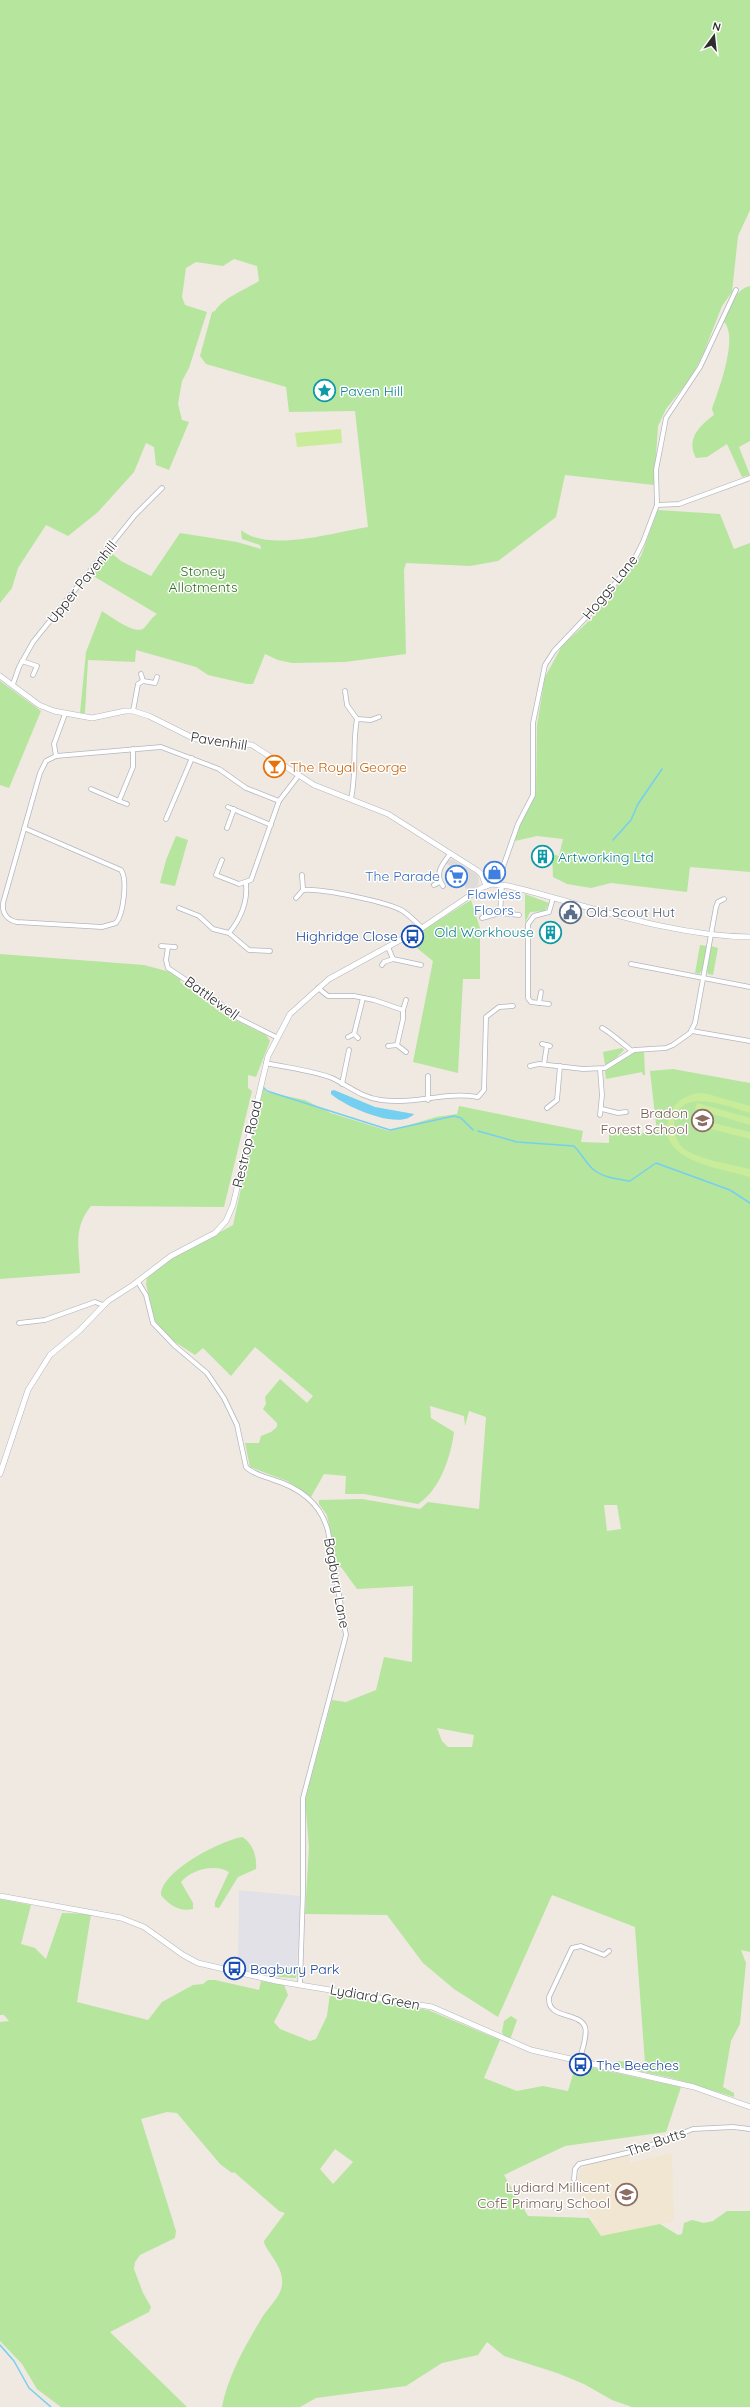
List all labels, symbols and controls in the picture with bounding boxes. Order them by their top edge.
north arrow [694,16,734,56]
text: N [711,19,722,34]
place icon: Paven Hill [312,378,338,404]
place label: Paven Hill [340,382,403,400]
street label: Upper Pavenhill [43,537,121,627]
street label: Hoggs Lane [578,551,642,623]
park label: Stoney Allotments [169,562,237,596]
street label: Pavenhill [189,728,249,754]
bar icon: The Royal George [261,754,287,780]
place label: The Royal George [290,758,407,776]
building icon: Artworking Ltd [530,844,556,870]
place label: Artworking Ltd [558,848,654,866]
shop icon: Flawless Floors [481,859,507,885]
supermarket icon: The Parade [443,863,469,889]
place label: The Parade [365,867,440,885]
place label: Flawless Floors [467,885,521,919]
public building icon: Old Scout Hut [558,899,584,925]
place label: Old Scout Hut [586,903,675,921]
building icon: Old Workhouse [537,919,563,945]
bus stop icon: Highridge Close [400,923,426,949]
place label: Old Workhouse [434,923,534,941]
place label: Highridge Close [296,927,398,945]
street label: Battlewell [181,972,243,1024]
street label: Restrop Road [228,1099,266,1189]
place label: Bradon Forest School [601,1104,688,1138]
school or university icon: Bradon Forest School [690,1108,716,1134]
street label: Bagbury Lane [320,1536,354,1630]
bus stop icon: Bagbury Park [222,1956,248,1982]
place label: Bagbury Park [250,1960,340,1978]
street label: Lydiard Green [329,1980,421,2014]
bus stop icon: The Beeches [567,2052,593,2078]
place label: The Beeches [596,2056,679,2074]
street label: The Butts [624,2123,688,2161]
place label: Lydiard Millicent CofE Primary School [477,2178,610,2212]
school or university icon: Lydiard Millicent CofE Primary School [613,2182,639,2208]

